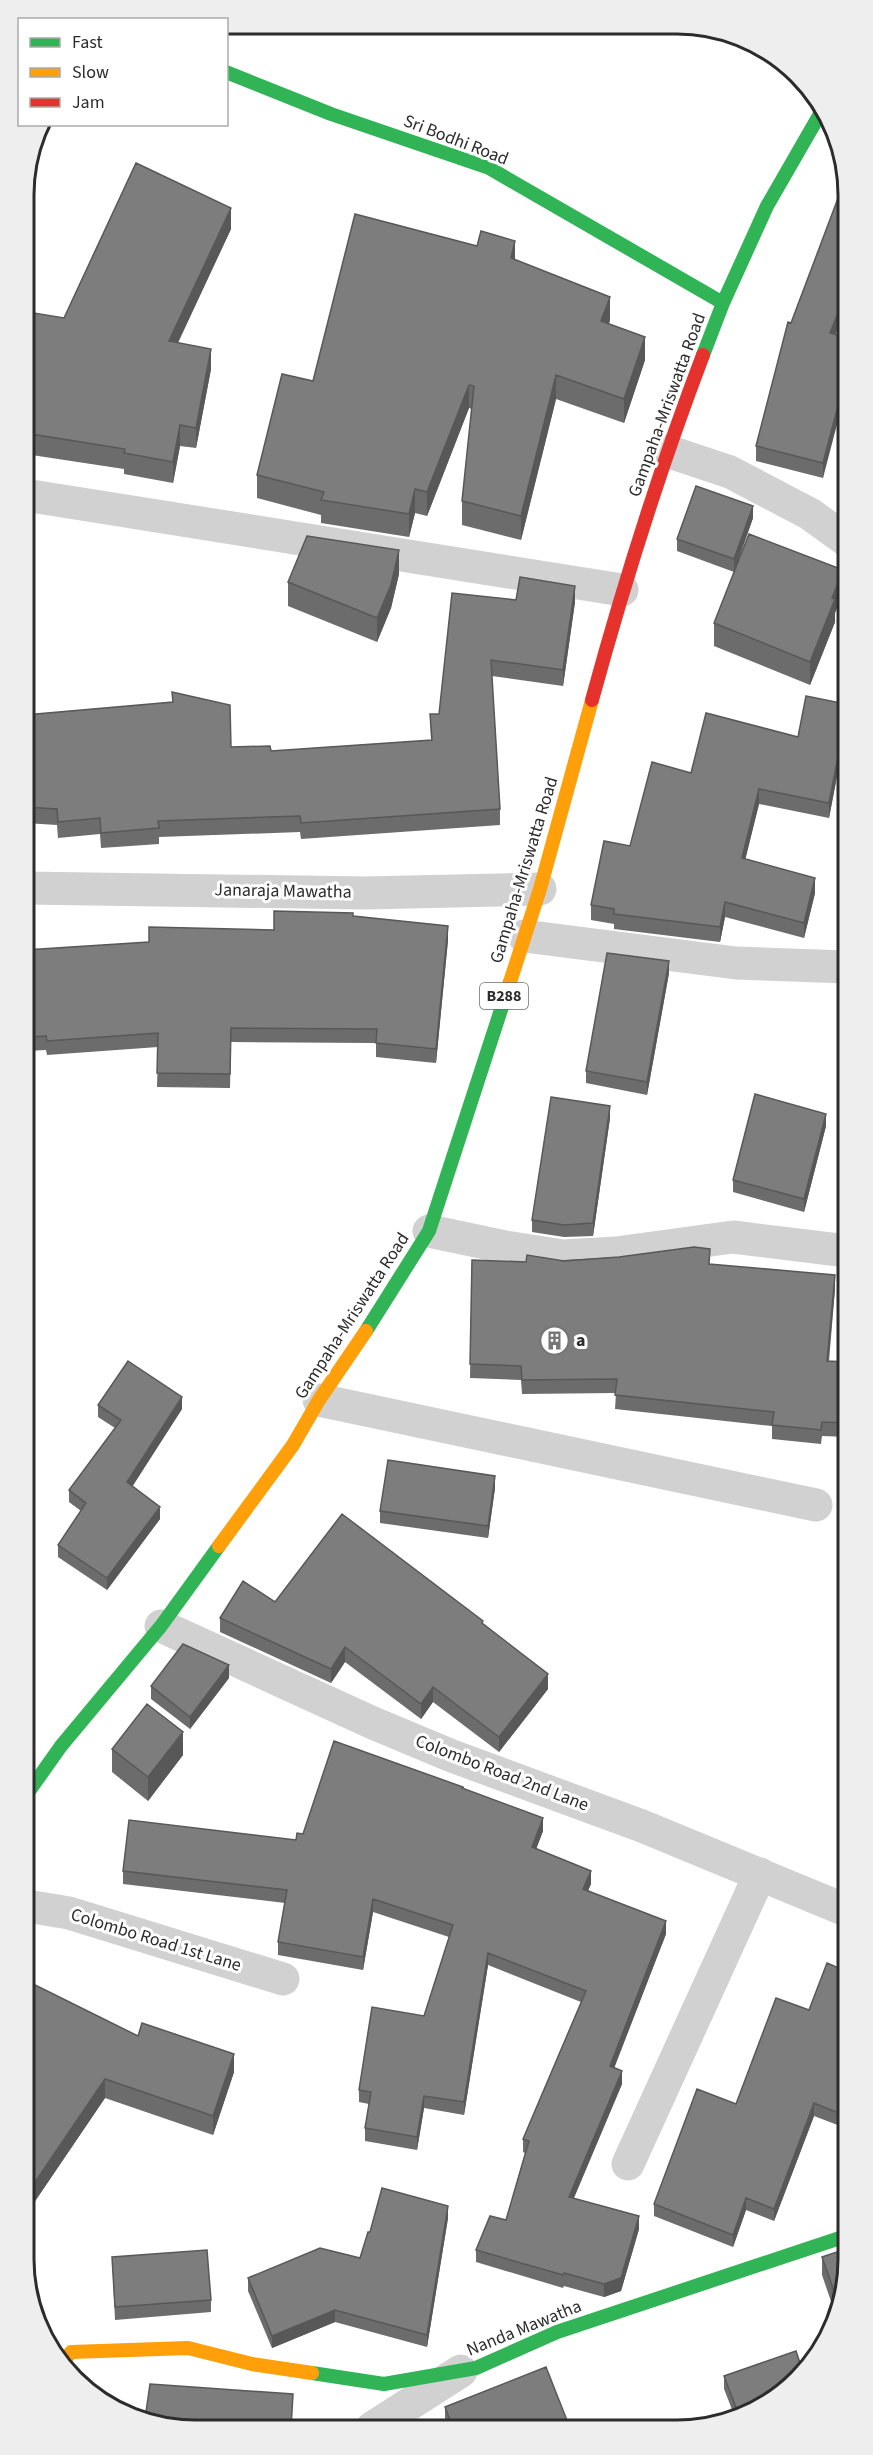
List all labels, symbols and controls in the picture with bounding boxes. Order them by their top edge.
legend [18,18,228,126]
text: Fast [72,30,103,55]
text: Slow [72,60,109,85]
text: Jam [72,90,105,115]
street label: Sri Bodhi Road [400,108,512,172]
street label: Gampaha-Mriswatta Road [622,310,712,500]
street label: Gampaha-Mriswatta Road [484,774,564,966]
street label: Janaraja Mawatha [214,877,352,905]
road number: B288 [480,983,528,1009]
street label: Gampaha-Mriswatta Road [289,1228,415,1404]
building icon: a [539,1324,571,1356]
place label: a [576,1328,586,1353]
street label: Colombo Road 2nd Lane [412,1728,592,1818]
street label: Colombo Road 1st Lane [68,1902,244,1978]
street label: Nanda Mawatha [463,2294,585,2362]

